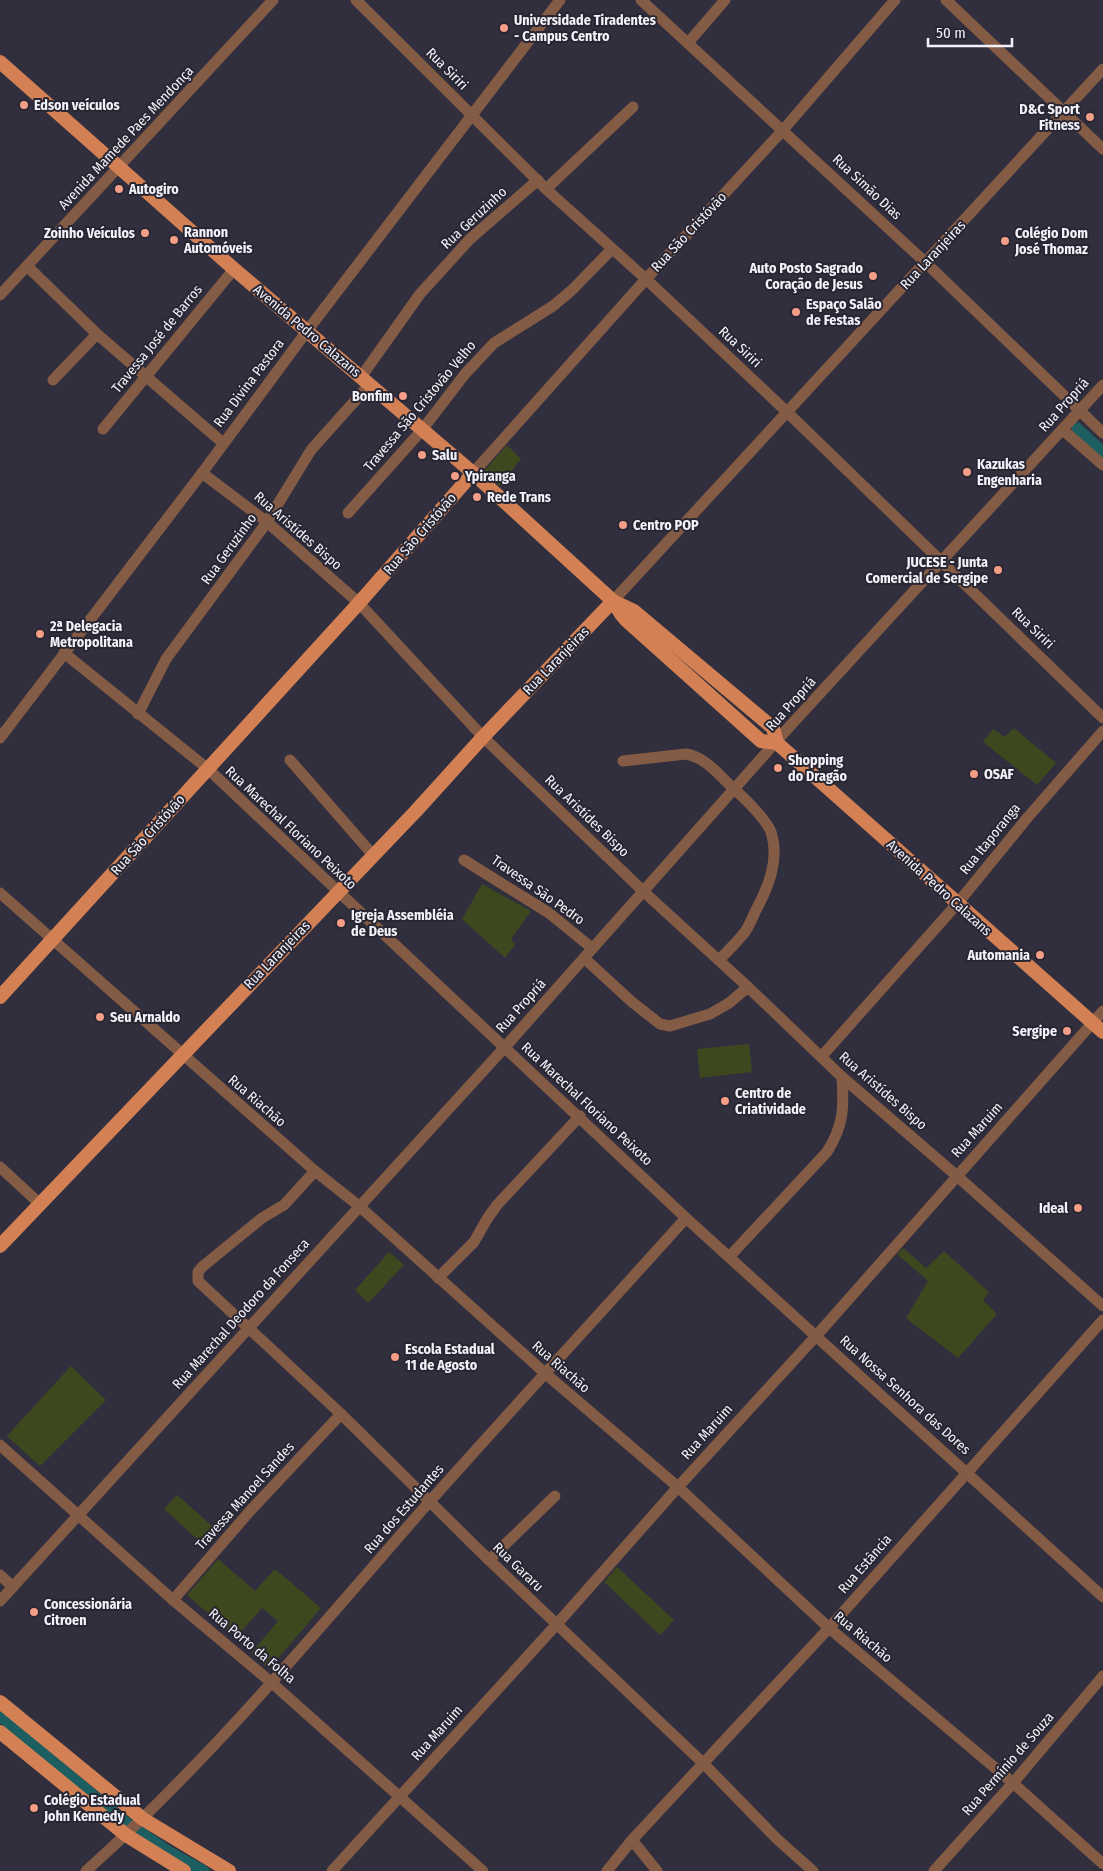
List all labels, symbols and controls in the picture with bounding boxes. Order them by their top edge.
place label: Universidade Tiradentes - Campus Centro [514,12,656,45]
scale bar [928,15,1012,47]
marker: Universidade Tiradentes - Campus Centro [498,22,510,34]
text: 50 m [936,24,966,42]
street label: Rua Siriri [422,44,472,94]
street label: Avenida Mamede Paes Mendonça [55,63,197,213]
place label: Edson veículos [34,97,120,114]
marker: Edson veículos [18,99,30,111]
place label: D&C Sport Fitness [1019,101,1081,134]
marker: D&C Sport Fitness [1084,111,1096,123]
street label: Rua Simão Dias [829,151,905,223]
place label: Autogiro [128,181,179,198]
marker: Autogiro [113,183,125,195]
street label: Rua Geruzinho [438,183,510,253]
street label: Rua São Cristóvão [648,189,730,275]
street label: Rua Laranjeiras [897,217,969,293]
place label: Rannon Automóveis [183,224,252,257]
place label: Zoinho Veículos [44,225,135,242]
place label: Colégio Dom José Thomaz [1014,225,1088,258]
marker: Zoinho Veículos [139,227,151,239]
marker: Rannon Automóveis [168,234,180,246]
marker: Colégio Dom José Thomaz [999,235,1011,247]
place label: Auto Posto Sagrado Coração de Jesus [748,260,864,294]
marker: Auto Posto Sagrado Coração de Jesus [867,270,879,282]
street label: Travessa José de Barros [108,281,206,397]
street label: Avenida Pedro Calazans [250,281,364,381]
place label: Espaço Salão de Festas [806,296,882,329]
marker: Espaço Salão de Festas [790,306,802,318]
street label: Rua Siriri [715,323,765,371]
street label: Rua Divina Pastora [210,335,288,431]
street label: Travessa São Cristovão Velho [360,337,480,475]
street label: Rua Propriá [1035,374,1093,435]
place label: Bonfim [352,388,393,405]
marker: Bonfim [397,390,409,402]
place label: Salu [432,447,457,464]
marker: Salu [416,449,428,461]
place label: Kazukas Engenharia [977,456,1042,489]
marker: Kazukas Engenharia [961,466,973,478]
place label: Ypiranga [464,468,516,485]
marker: Ypiranga [449,470,461,482]
street label: Rua Aristídes Bispo [251,488,345,574]
place label: Rede Trans [487,489,551,506]
street label: Rua São Cristóvão [380,490,460,578]
marker: Rede Trans [471,491,483,503]
street label: Rua Geruzinho [198,510,260,588]
place label: Centro POP [633,517,699,534]
marker: Centro POP [617,519,629,531]
place label: JUCESE - Junta Comercial de Sergipe [865,554,988,587]
marker: JUCESE - Junta Comercial de Sergipe [992,564,1004,576]
street label: Rua Siriri [1008,604,1058,652]
place label: 2ª Delegacia Metropolitana [49,618,133,651]
street label: Rua Laranjeiras [519,623,593,699]
marker: 2ª Delegacia Metropolitana [34,628,46,640]
street label: Rua Propriá [762,673,820,734]
place label: Shopping do Dragão [788,752,847,785]
marker: Shopping do Dragão [772,762,784,774]
street label: Rua Marechal Floriano Peixoto [222,763,360,893]
place label: OSAF [984,766,1015,783]
marker: OSAF [968,768,980,780]
street label: Rua Aristídes Bispo [541,771,633,861]
street label: Rua São Cristóvão [107,791,189,879]
street label: Rua Itaporanga [956,800,1024,878]
street label: Avenida Pedro Calazans [883,836,995,940]
street label: Travessa São Pedro [488,852,588,928]
place label: Igreja Assembléia de Deus [351,907,454,940]
street label: Rua Laranjeiras [240,917,314,993]
marker: Igreja Assembléia de Deus [335,917,347,929]
place label: Automania [966,947,1030,964]
marker: Automania [1034,949,1046,961]
street label: Rua Propriá [492,975,550,1036]
place label: Seu Arnaldo [110,1009,181,1026]
marker: Seu Arnaldo [94,1011,106,1023]
place label: Sergipe [1012,1023,1057,1040]
marker: Sergipe [1061,1025,1073,1037]
street label: Rua Marechal Floriano Peixoto [518,1039,656,1169]
street label: Rua Aristídes Bispo [836,1048,930,1134]
street label: Rua Riachão [225,1071,289,1131]
place label: Centro de Criatividade [735,1085,806,1118]
marker: Centro de Criatividade [719,1095,731,1107]
street label: Rua Maruim [948,1099,1006,1161]
place label: Ideal [1039,1200,1068,1217]
marker: Ideal [1072,1202,1084,1214]
street label: Rua Marechal Deodoro da Fonseca [169,1235,313,1393]
street label: Rua Nossa Senhora das Dores [836,1332,974,1458]
street label: Rua Riachão [529,1337,593,1397]
place label: Escola Estadual 11 de Agosto [405,1341,495,1374]
marker: Escola Estadual 11 de Agosto [389,1351,401,1363]
street label: Rua Maruim [678,1401,736,1463]
street label: Travessa Manoel Sandes [192,1439,298,1553]
street label: Rua dos Estudantes [361,1461,447,1557]
street label: Rua Estância [835,1531,895,1597]
street label: Rua Gararu [489,1539,547,1595]
place label: Concessionária Citroen [44,1596,132,1629]
street label: Rua Porto da Folha [205,1605,299,1687]
marker: Concessionária Citroen [28,1606,40,1618]
street label: Rua Riachão [830,1608,896,1666]
street label: Rua Maruim [408,1702,466,1764]
street label: Rua Permínio de Souza [959,1709,1058,1819]
place label: Colégio Estadual John Kennedy [43,1792,141,1825]
marker: Colégio Estadual John Kennedy [28,1802,40,1814]

